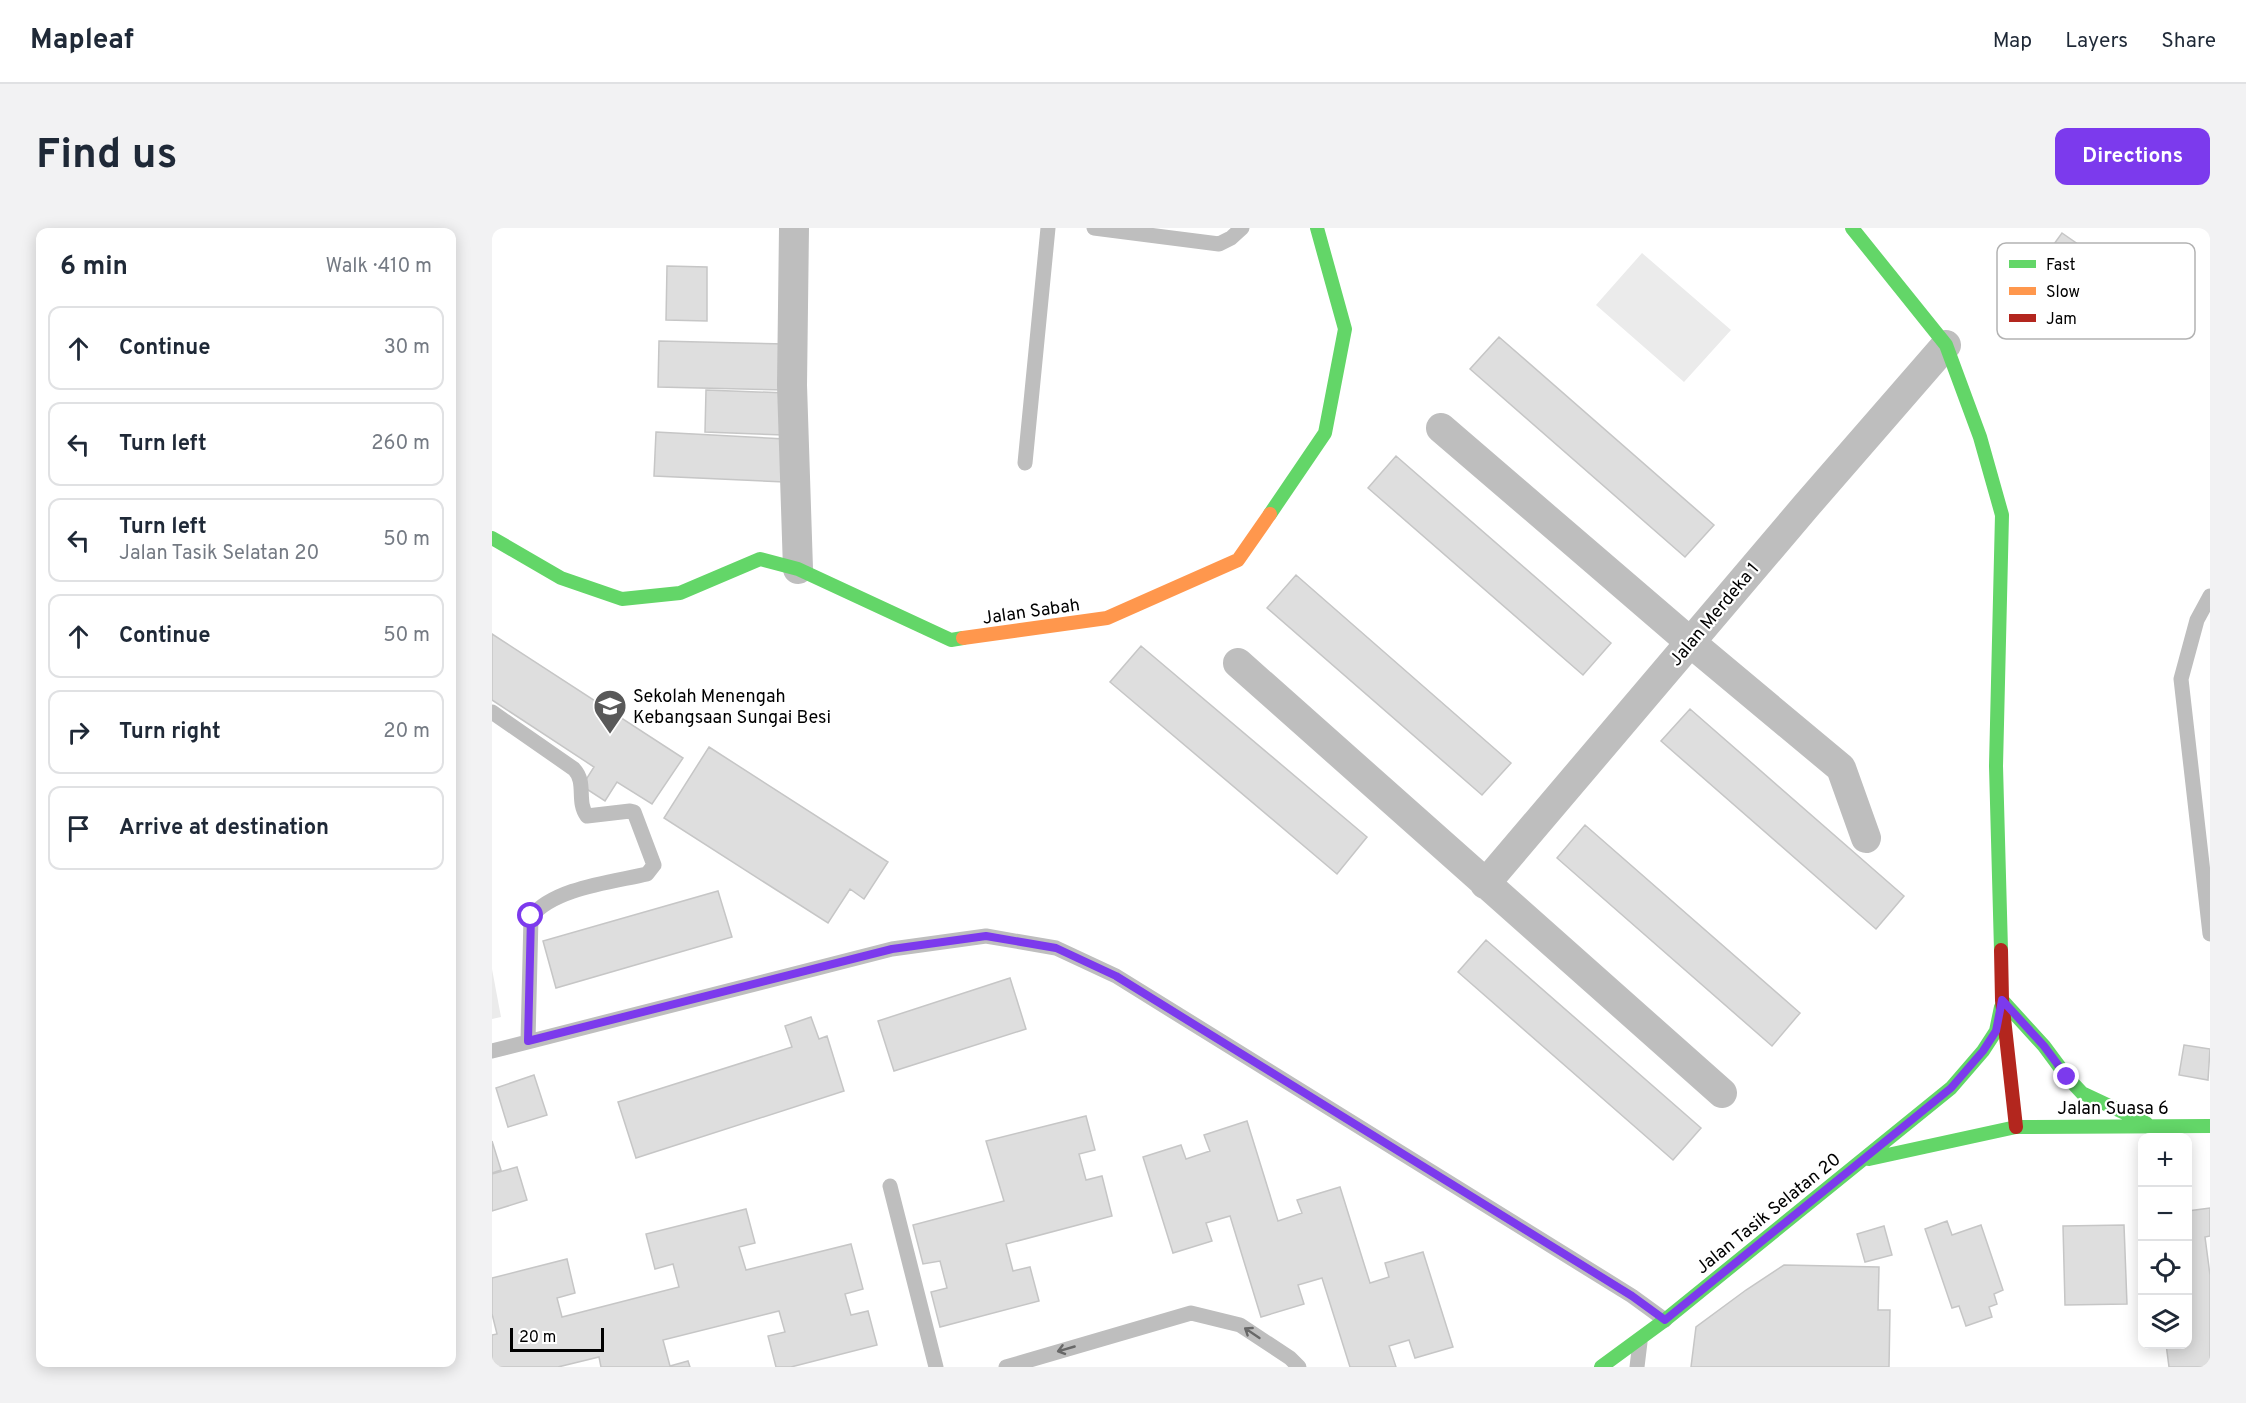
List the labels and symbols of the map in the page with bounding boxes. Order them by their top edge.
legend [1997,243,2195,339]
text: Fast [2046,256,2076,276]
text: Slow [2046,283,2080,303]
text: Jam [2046,310,2077,330]
street label: Jalan Merdeka 1 [1665,558,1765,672]
street label: Jalan Sabah [981,594,1081,631]
place label: Sekolah Menengah Kebangsaan Sungai Besi [633,686,831,730]
school or university icon: Sekolah Menengah Kebangsaan Sungai Besi [592,688,628,735]
route start [517,902,543,928]
route end [2053,1063,2079,1089]
street label: Jalan Suasa 6 [2057,1098,2169,1121]
street label: Jalan Tasik Selatan 20 [1692,1149,1846,1280]
scale bar [510,1325,604,1352]
one-way arrow [1244,1327,1261,1339]
one-way arrow [1057,1344,1076,1355]

